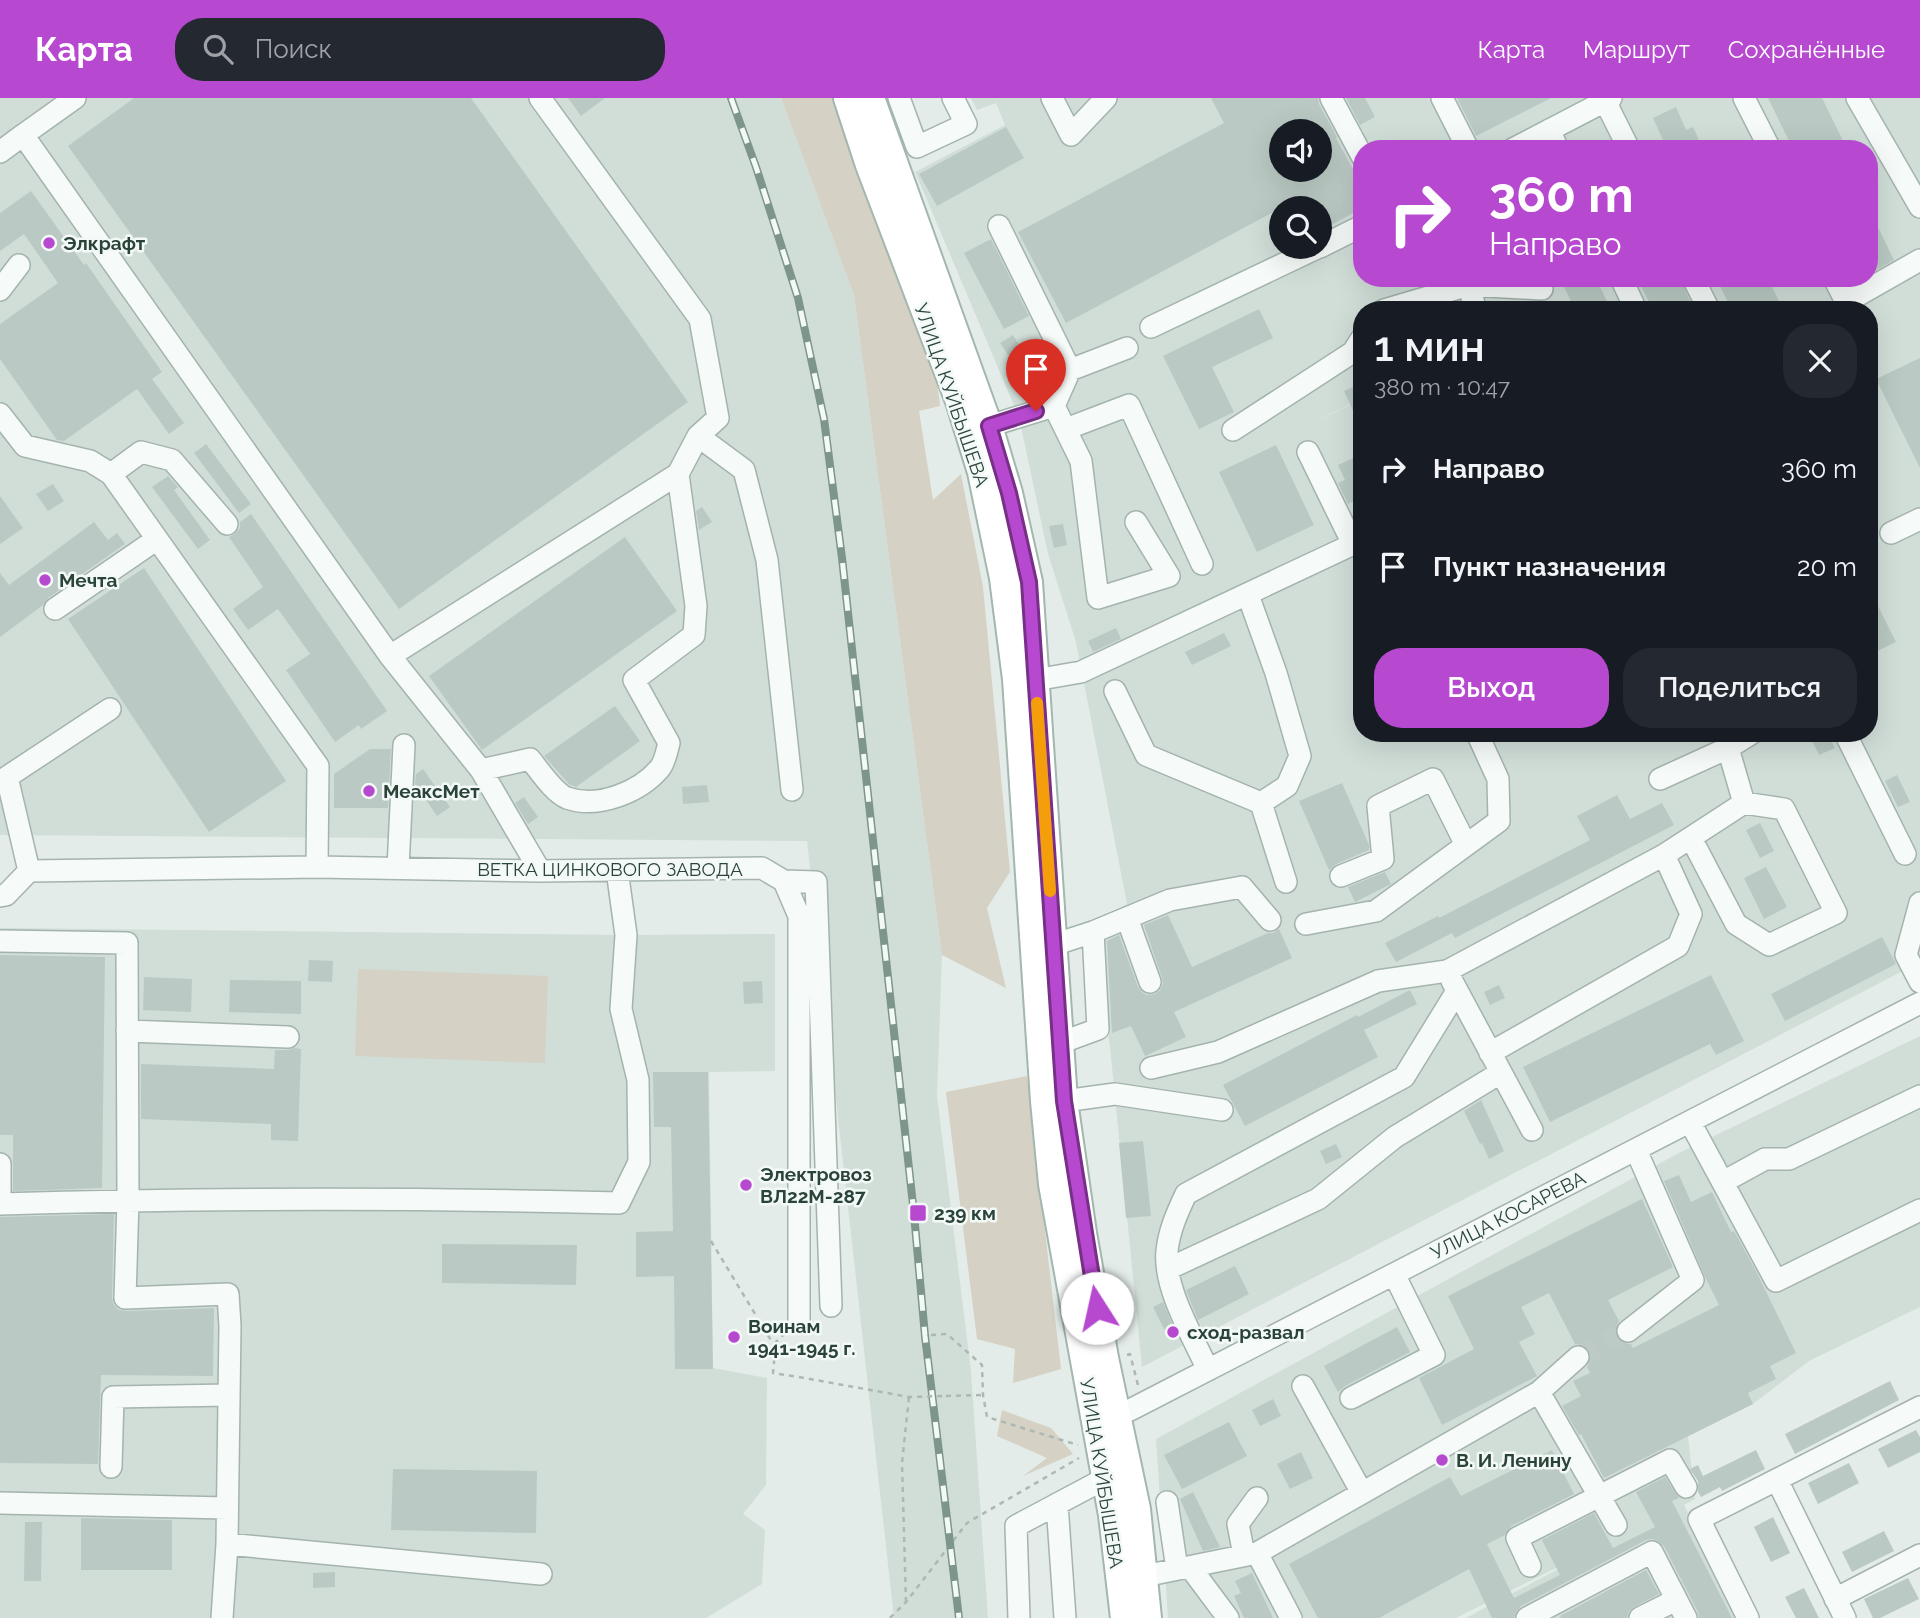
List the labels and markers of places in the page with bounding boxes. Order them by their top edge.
place label: Элкрафт [63,232,146,254]
marker: Элкрафт [41,235,57,251]
pin [1006,339,1066,411]
place label: Мечта [59,569,117,591]
marker: Мечта [37,572,53,588]
place label: МеаксМет [383,780,480,802]
marker: МеаксМет [361,783,377,799]
place label: Электровоз ВЛ22М-287 [760,1163,872,1207]
marker: Электровоз ВЛ22М-287 [738,1177,754,1193]
place label: 239 км [934,1202,996,1224]
marker: 239 км [908,1203,928,1223]
place label: Воинам 1941-1945 г. [748,1315,856,1359]
place label: сход-развал [1187,1321,1305,1343]
marker: сход-развал [1165,1324,1181,1340]
marker: Воинам 1941-1945 г. [726,1329,742,1345]
place label: В. И. Ленину [1456,1449,1572,1471]
marker: В. И. Ленину [1434,1452,1450,1468]

